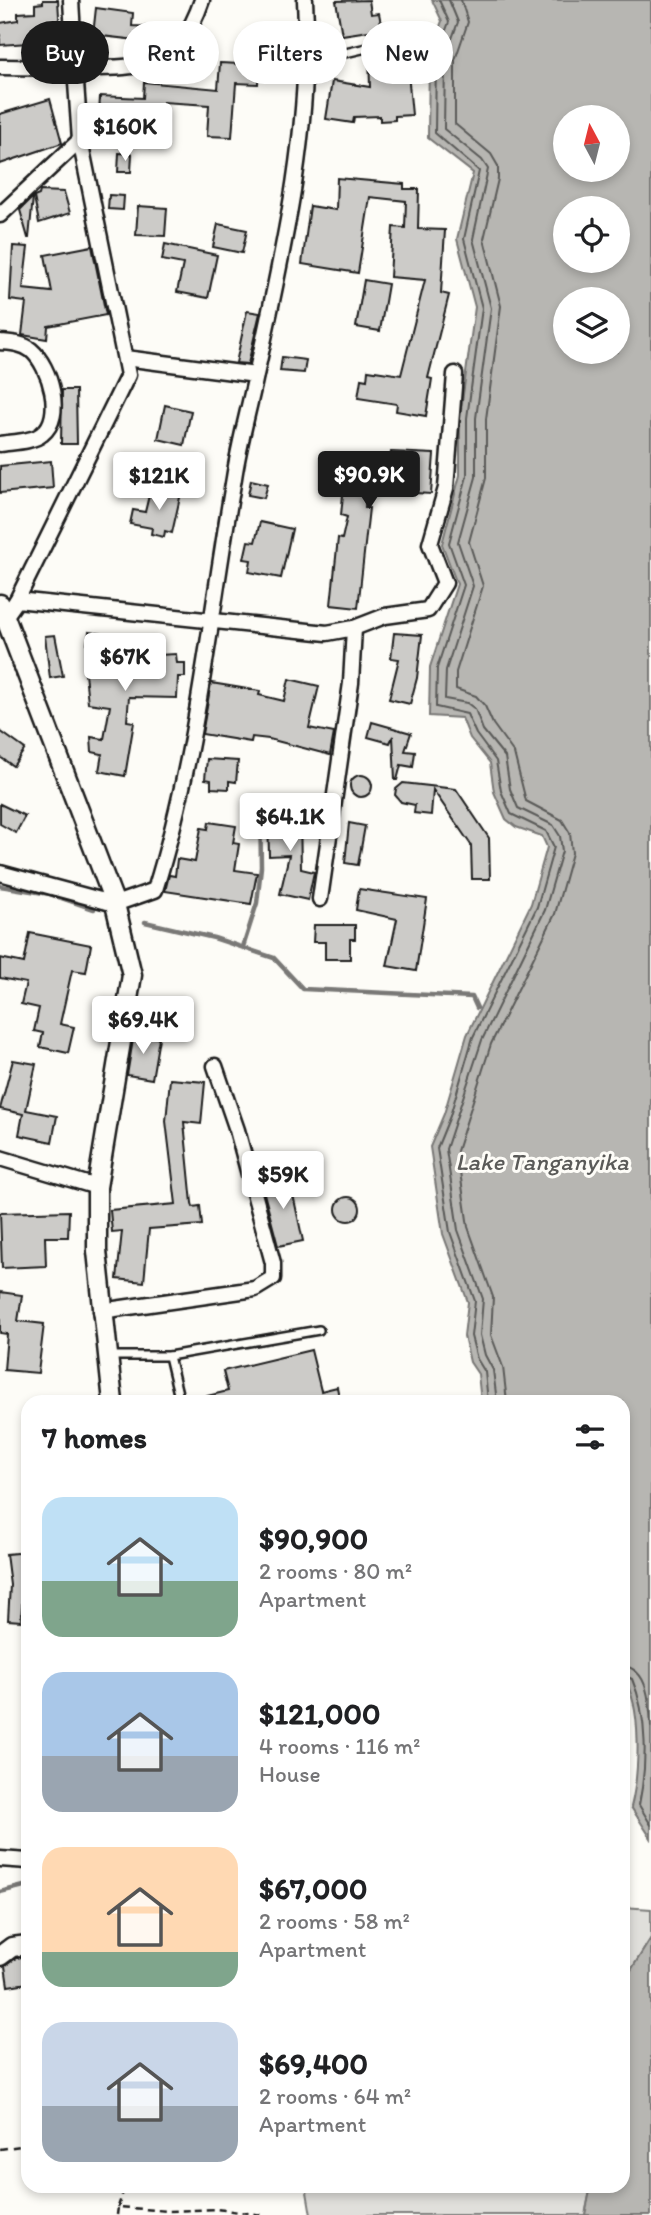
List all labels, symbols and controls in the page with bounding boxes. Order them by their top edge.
chip: Buy [21,21,109,84]
chip: Rent [123,21,219,84]
chip: Filters [233,21,347,84]
chip: New [361,21,453,84]
pin: $160K [76,104,174,163]
north arrow [553,105,630,182]
map controls [553,105,630,364]
text: $160K [93,112,157,140]
button: locate [553,196,630,273]
button: layers [553,287,630,364]
pin: $121K [110,452,208,512]
pin: $90.9K [312,452,426,511]
text: $90.9K [334,460,404,488]
text: $121K [129,461,189,489]
pin: $67K [84,634,166,693]
text: $67K [100,642,150,670]
pin: $64.1K [233,794,347,853]
text: $64.1K [256,802,324,830]
pin: $69.4K [86,996,200,1056]
text: $69.4K [108,1005,178,1033]
water label: Lake Tanganyika [455,1147,629,1176]
pin: $59K [242,1152,324,1211]
text: $59K [258,1160,308,1188]
icon: filters [571,1418,609,1456]
text: 7 homes [42,1419,147,1456]
text: $90,900 [259,1520,368,1557]
icon: home [98,1525,182,1609]
text: 2 rooms · 80 m² [259,1557,412,1585]
text: Apartment [259,1585,366,1613]
text: $121,000 [259,1695,380,1732]
icon: home [98,1700,182,1784]
text: 4 rooms · 116 m² [259,1732,421,1760]
text: House [259,1760,321,1788]
text: $67,000 [259,1870,368,1907]
icon: home [98,1875,182,1959]
text: 2 rooms · 58 m² [259,1907,410,1935]
text: Apartment [259,1935,366,1963]
text: $69,400 [259,2045,368,2082]
icon: home [98,2050,182,2134]
text: 2 rooms · 64 m² [259,2082,411,2110]
text: Apartment [259,2110,366,2138]

